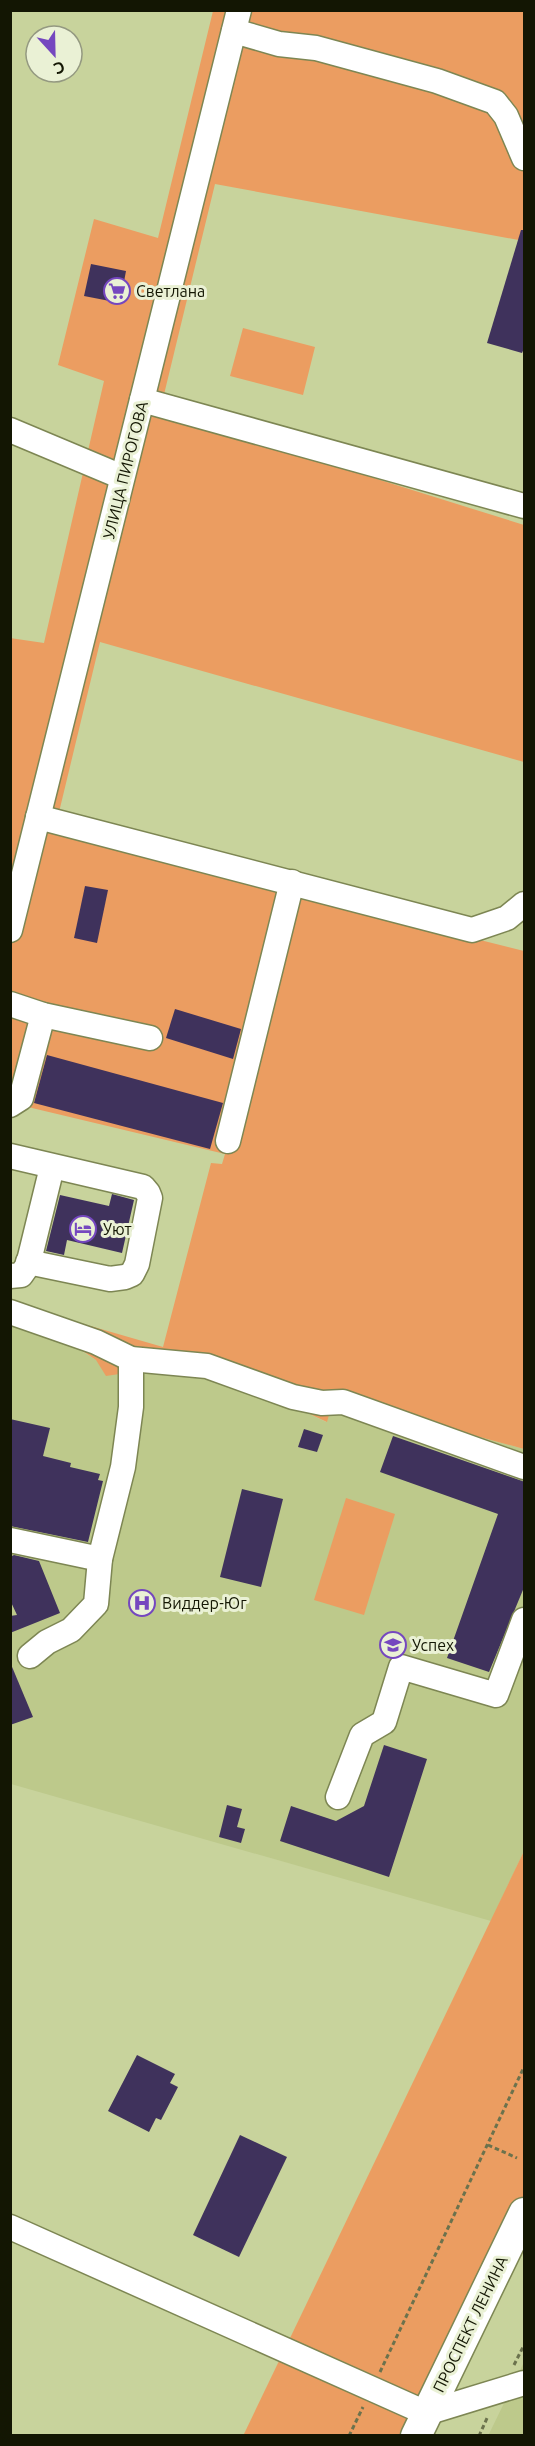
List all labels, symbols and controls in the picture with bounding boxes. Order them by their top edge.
north arrow [24,24,84,84]
text: С [52,58,68,78]
supermarket icon: Светлана [102,276,132,306]
place label: Светлана [136,282,205,300]
street label: УЛИЦА ПИРОГОВА [99,399,151,541]
hotel icon: Уют [68,1214,98,1244]
place label: Уют [103,1220,132,1238]
hospital icon: Виддер-Юг [127,1588,157,1618]
place label: Виддер-Юг [162,1594,247,1612]
school or university icon: Успех [378,1630,408,1660]
place label: Успех [412,1636,454,1654]
street label: ПРОСПЕКТ ЛЕНИНА [429,2252,511,2395]

